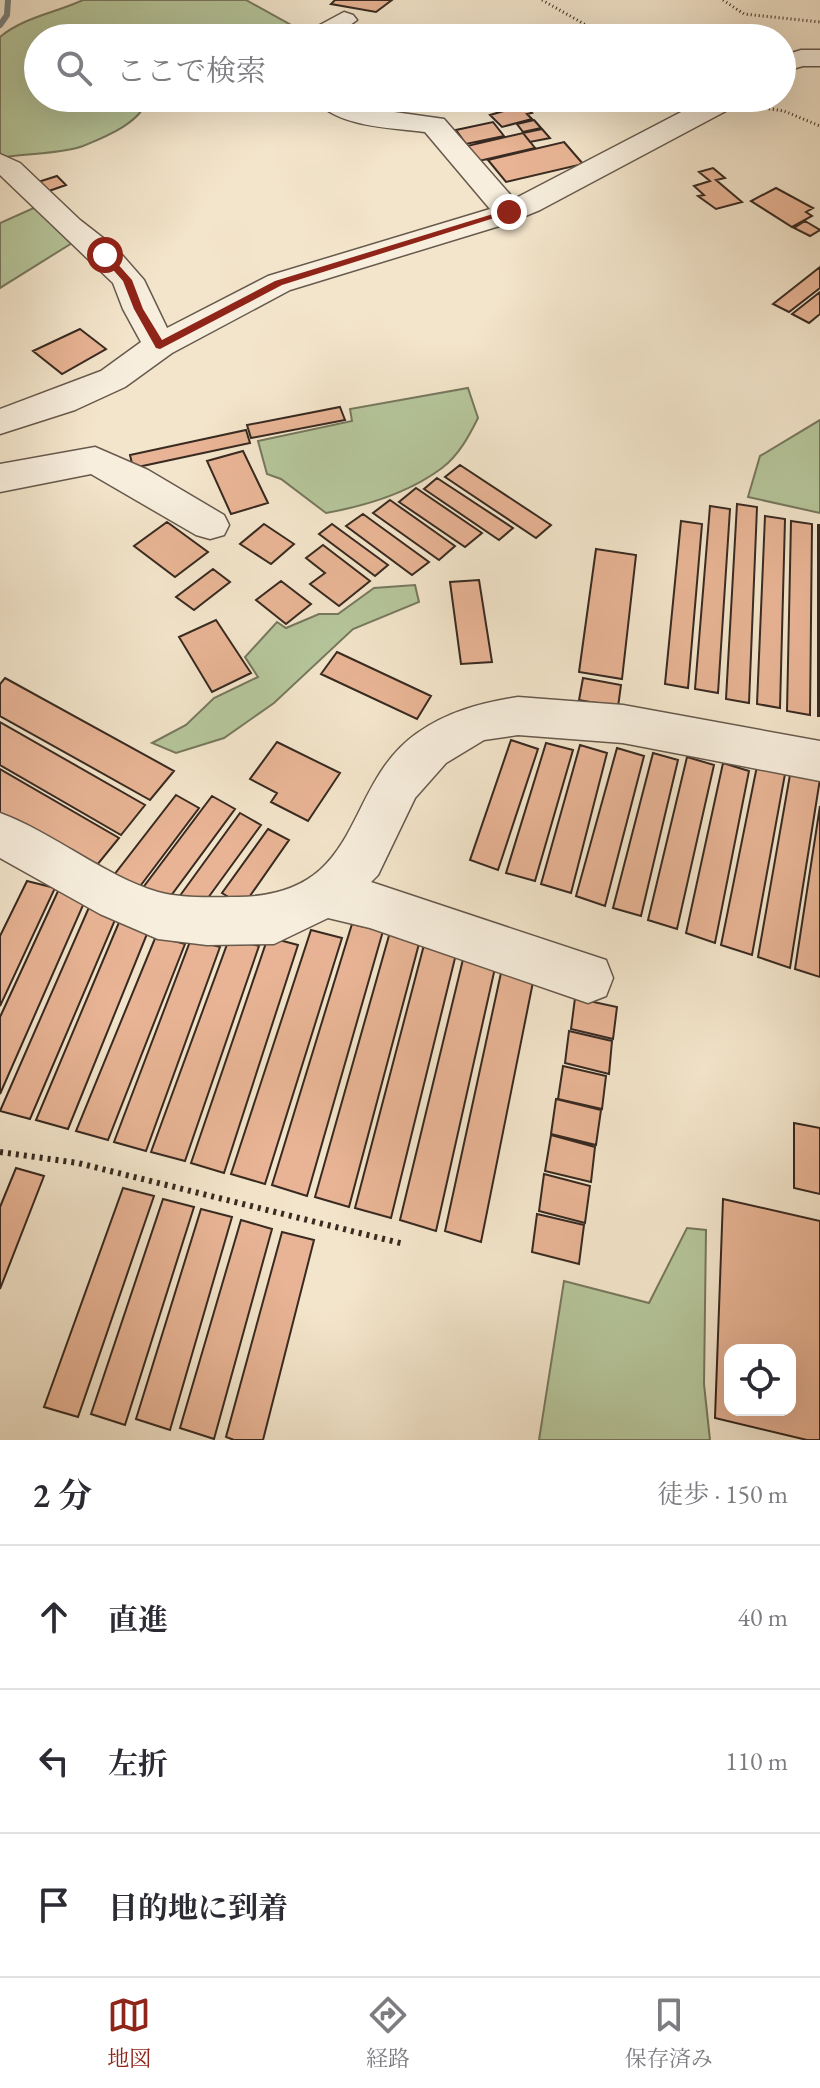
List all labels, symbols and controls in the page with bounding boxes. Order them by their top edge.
search box [24,24,796,112]
icon: search [52,46,96,90]
text: ここで検索 [116,51,266,90]
route end [491,194,527,230]
route start [87,237,123,273]
map controls [724,1344,796,1416]
button: locate [724,1344,796,1416]
text: 2 分 [32,1473,92,1517]
text: 徒歩 · 150 m [658,1477,788,1511]
icon: ahead [32,1595,76,1639]
text: 直進 [108,1600,168,1639]
text: 40 m [738,1600,788,1634]
icon: left [32,1739,76,1783]
text: 左折 [108,1744,168,1783]
text: 110 m [725,1744,788,1778]
icon: arrive [32,1883,76,1927]
text: 目的地に到着 [108,1888,288,1927]
tab: 地図 [107,1993,151,2073]
tab: 経路 [366,1993,410,2073]
tab: 保存済み [625,1993,713,2073]

